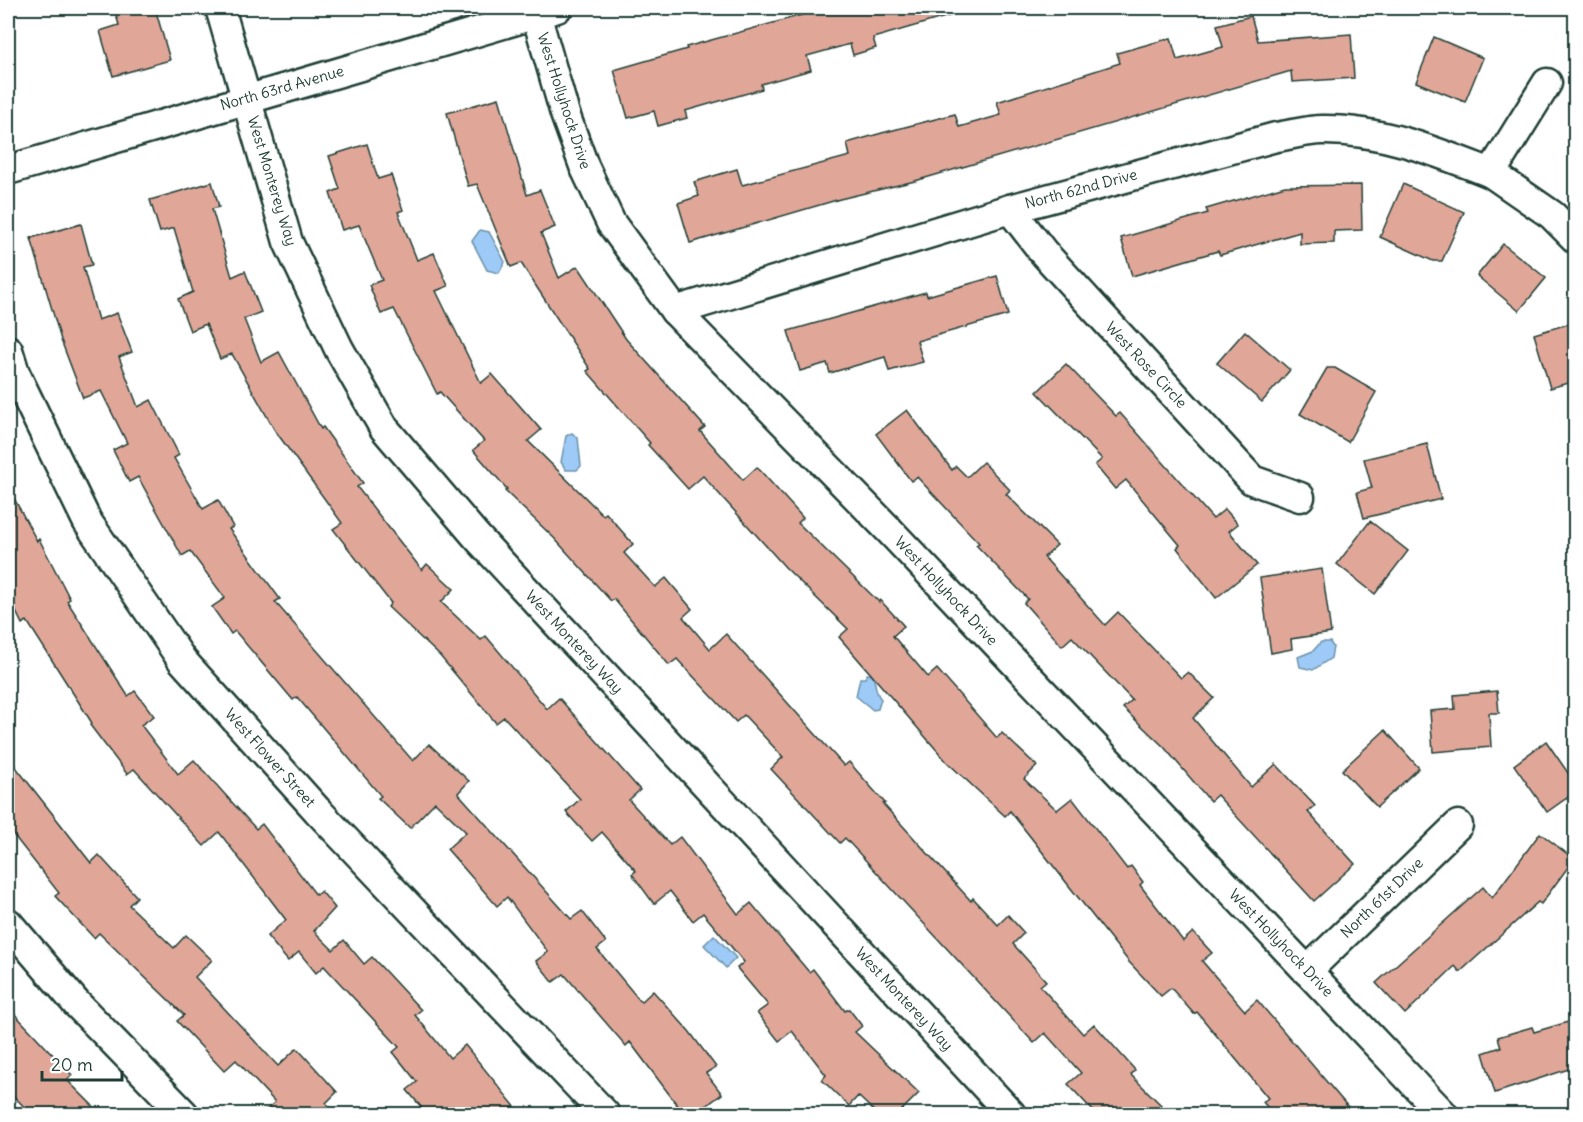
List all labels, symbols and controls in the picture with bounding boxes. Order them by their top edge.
street label: West Hollyhock Drive [533,30,596,172]
street label: North 63rd Avenue [218,61,346,114]
street label: West Monterey Way [244,114,301,248]
street label: North 62nd Drive [1023,164,1139,213]
street label: West Rose Circle [1101,317,1191,412]
street label: West Hollyhock Drive [891,532,1002,649]
street label: West Monterey Way [522,586,627,697]
street label: West Flower Street [221,704,320,811]
street label: North 61st Drive [1336,853,1427,942]
street label: West Hollyhock Drive [1225,885,1338,1000]
street label: West Monterey Way [852,943,957,1054]
scale bar [42,1044,122,1082]
text: 20 m [51,1053,93,1076]

